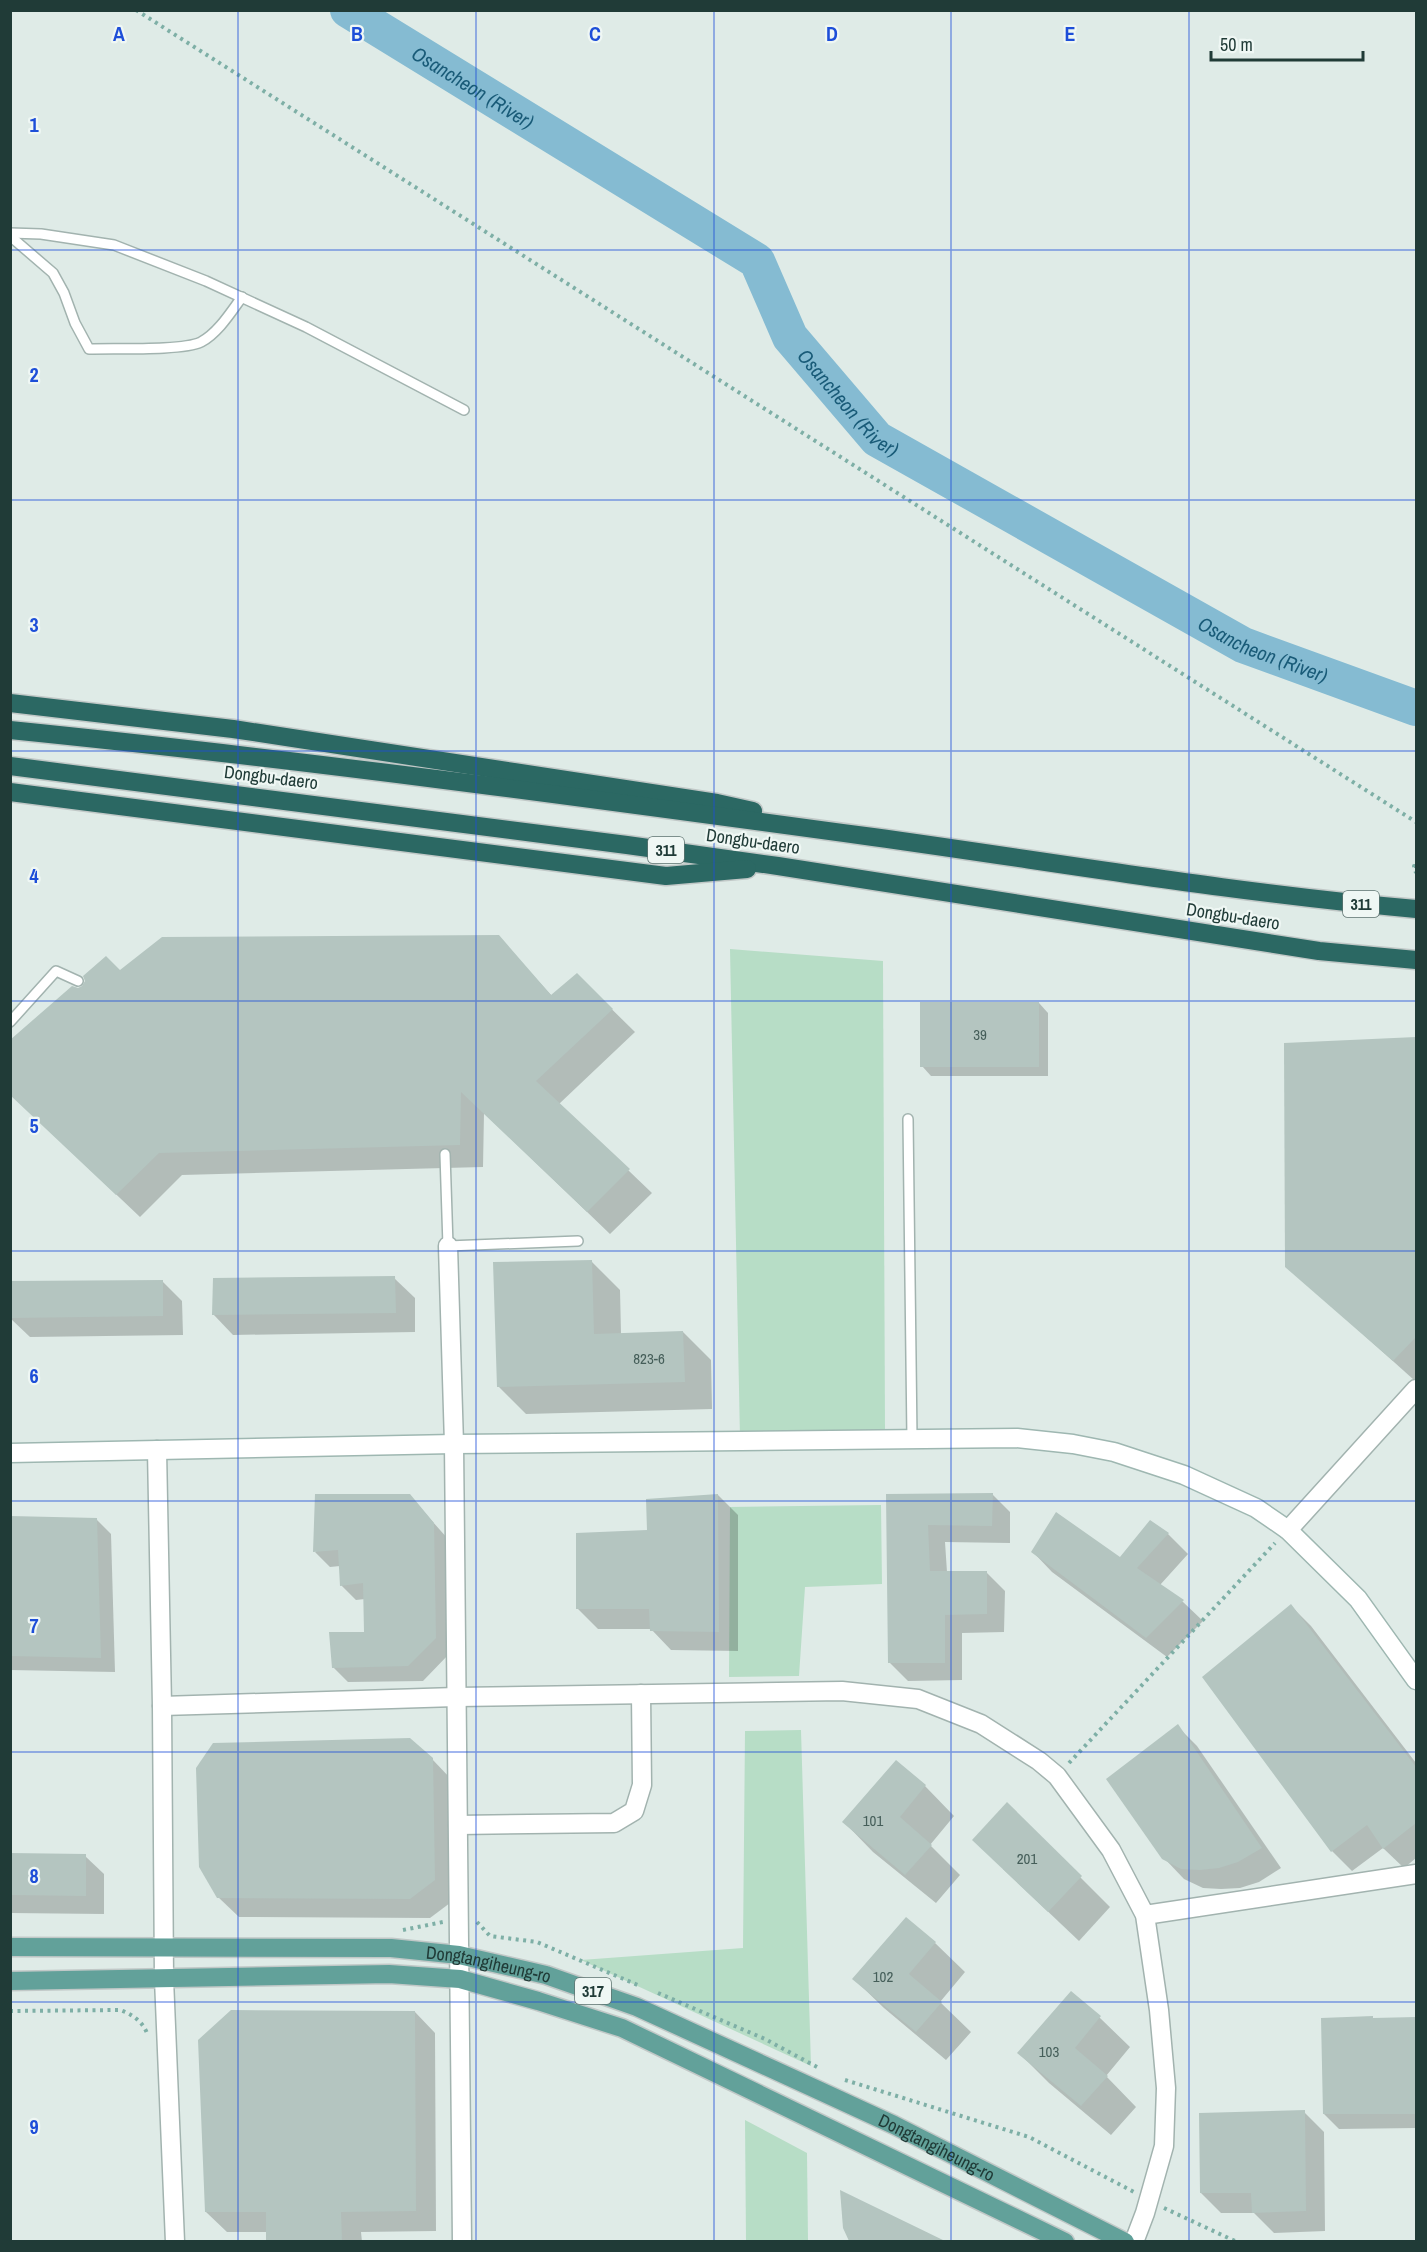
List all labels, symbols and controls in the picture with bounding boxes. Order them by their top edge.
text: A [113,20,125,47]
text: B [351,20,363,47]
text: C [589,20,601,47]
text: D [826,20,838,47]
text: E [1065,20,1076,47]
scale bar [1211,24,1362,62]
text: 50 m [1220,32,1253,57]
water label: Osancheon (River) [407,39,539,135]
text: 1 [29,111,39,138]
water label: Osancheon (River) [792,343,904,462]
text: 2 [29,361,39,388]
water label: Osancheon (River) [1194,609,1332,688]
text: 3 [29,611,39,638]
street label: Dongbu-daero [223,759,319,795]
street label: Dongbu-daero [705,822,801,860]
road number: 311 [648,837,684,863]
text: 4 [29,862,39,889]
road number: 311 [1343,891,1379,917]
street label: Dongbu-daero [1184,896,1282,936]
house number: 39 [973,1024,987,1045]
text: 5 [29,1112,39,1139]
house number: 823-6 [633,1348,665,1369]
text: 6 [29,1362,39,1389]
text: 7 [29,1612,39,1639]
house number: 101 [863,1810,883,1831]
house number: 201 [1017,1848,1037,1869]
text: 8 [29,1862,39,1889]
street label: Dongtangiheung-ro [425,1939,555,1988]
house number: 102 [873,1966,893,1987]
road number: 317 [575,1978,611,2004]
house number: 103 [1039,2041,1059,2062]
street label: Dongtangiheung-ro [875,2107,999,2187]
text: 9 [29,2113,39,2140]

